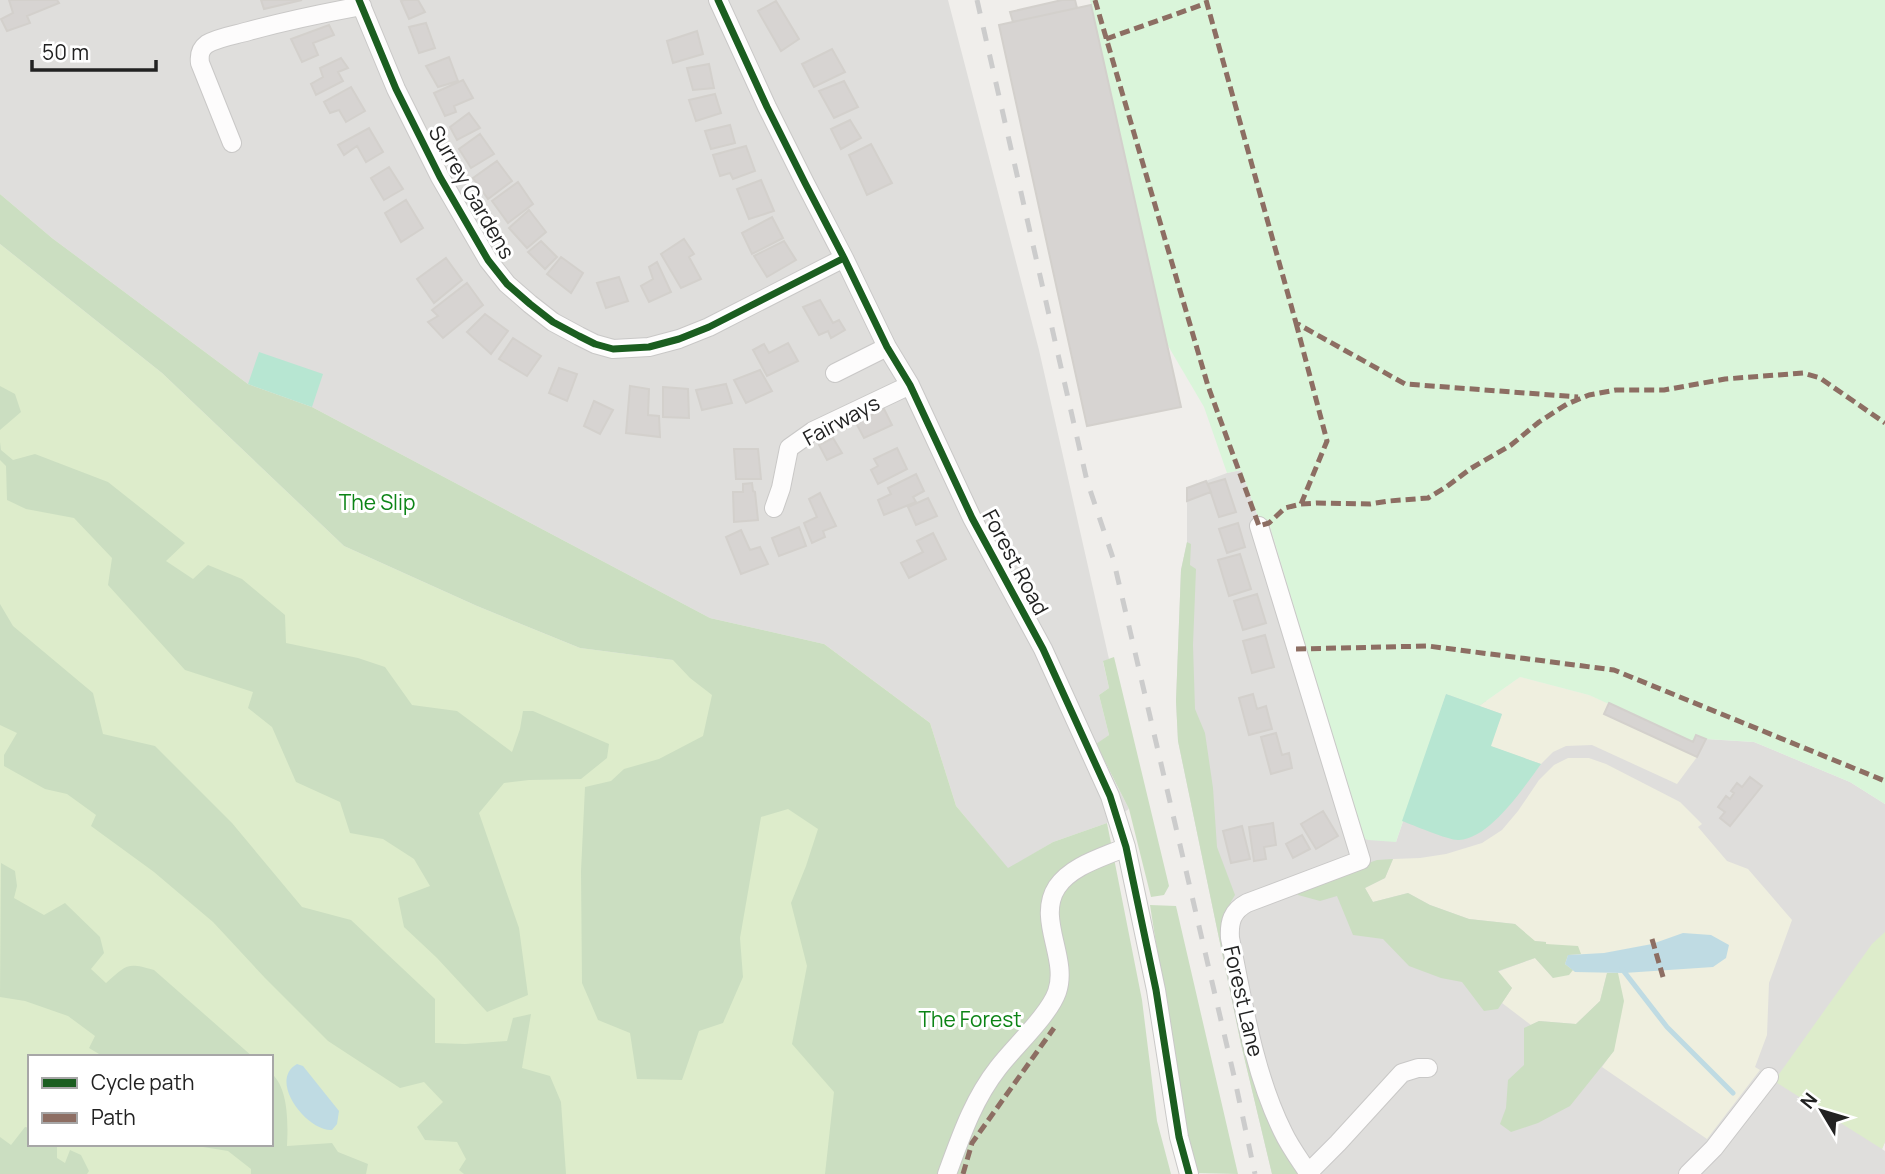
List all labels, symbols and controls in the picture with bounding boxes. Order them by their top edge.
scale bar [32,28,156,72]
text: 50 m [42,38,89,66]
street label: Surrey Gardens [423,120,521,264]
street label: Fairways [798,388,884,452]
park label: The Slip [339,488,415,516]
street label: Forest Road [976,504,1056,620]
street label: Forest Lane [1218,943,1270,1059]
park label: The Forest [918,1005,1022,1033]
legend [28,1055,273,1146]
text: Cycle path [91,1068,194,1096]
north arrow [1787,1076,1857,1146]
text: N [1794,1087,1823,1114]
text: Path [91,1103,136,1131]

